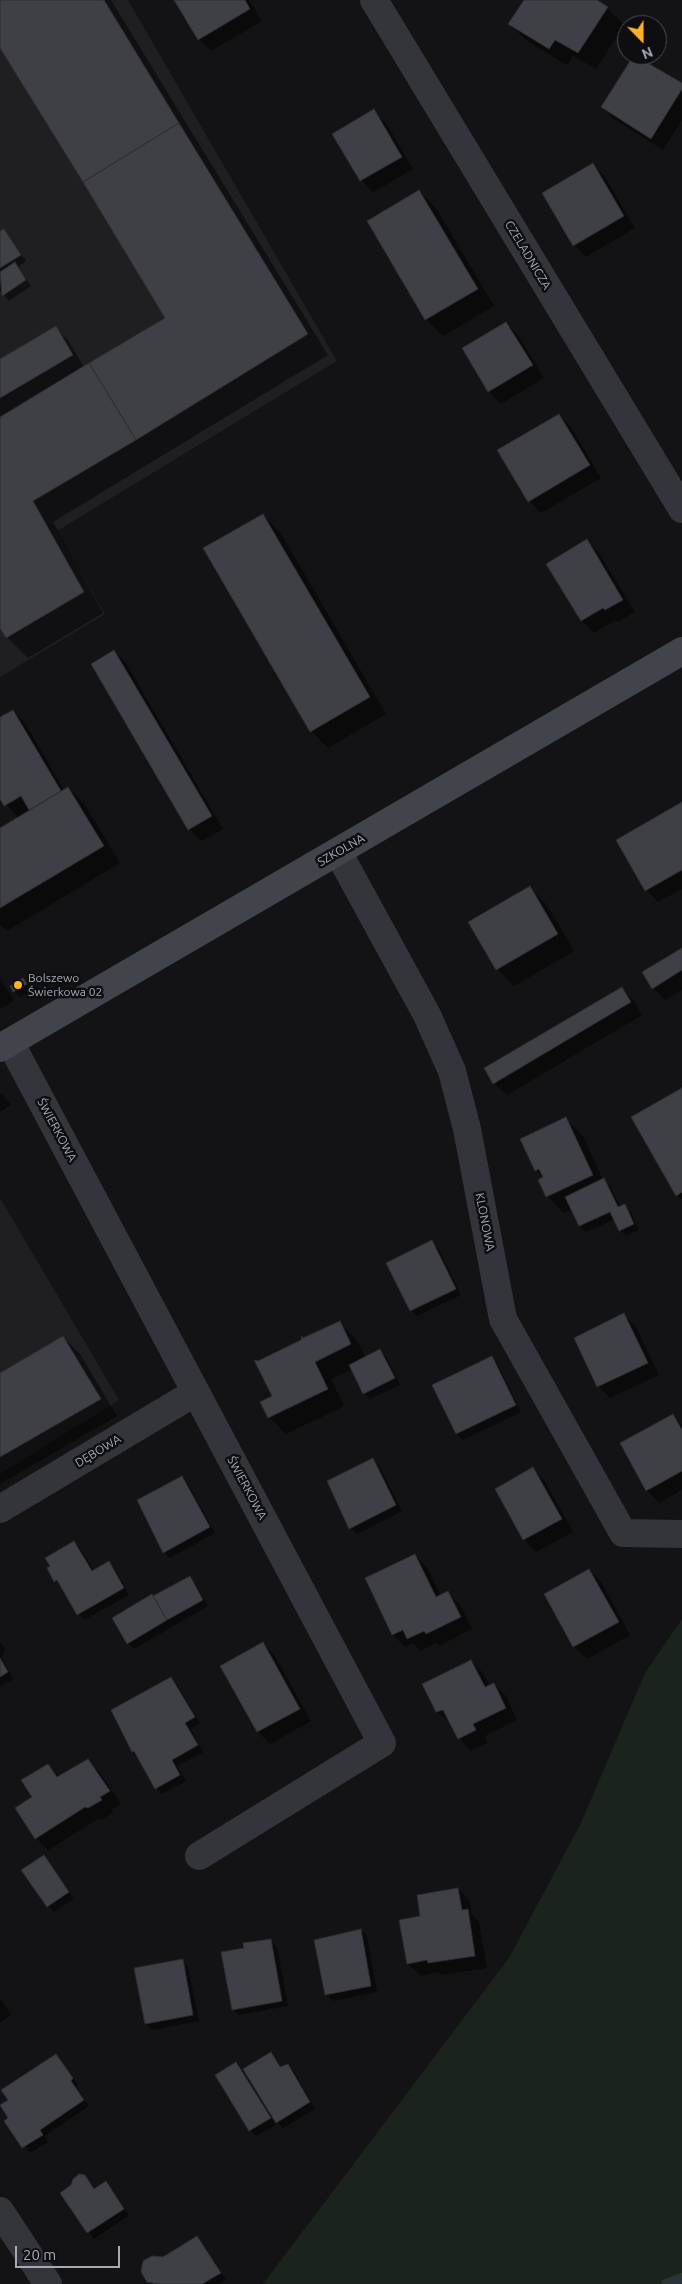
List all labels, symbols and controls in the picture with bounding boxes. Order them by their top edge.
north arrow [617,15,667,65]
text: N [639,44,655,62]
street label: CZELADNICZA [502,218,554,292]
street label: SZKOLNA [315,831,367,869]
place label: Bolszewo Świerkowa 02 [28,971,102,999]
marker: Bolszewo Świerkowa 02 [12,979,24,991]
street label: ŚWIERKOWA [34,1096,80,1164]
street label: KLONOWA [472,1192,498,1252]
street label: DĘBOWA [72,1432,124,1470]
street label: ŚWIERKOWA [224,1454,270,1522]
scale bar [18,2236,122,2268]
text: 20 m [23,2246,56,2263]

